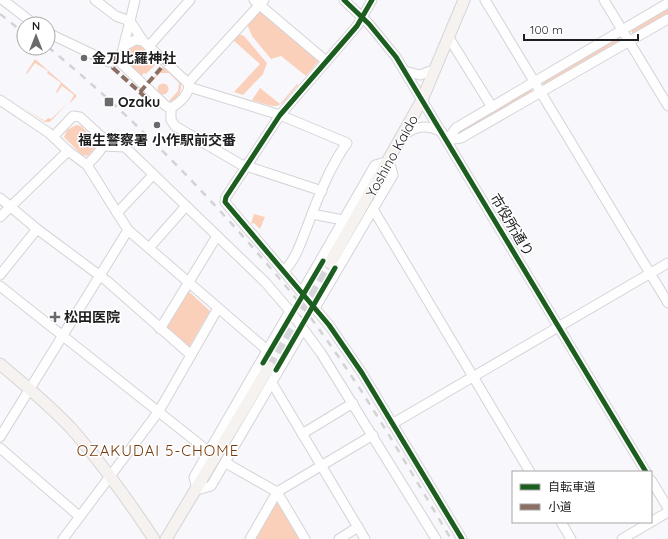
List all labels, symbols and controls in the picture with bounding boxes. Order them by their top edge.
north arrow [16,16,56,56]
scale bar [524,16,638,42]
text: N [32,19,40,33]
text: 100 m [530,22,563,37]
place label: 金刀比羅神社 [92,49,176,67]
marker: 金刀比羅神社 [79,53,89,63]
place label: Ozaku [118,93,160,111]
marker: Ozaku [103,96,115,108]
street label: Yoshino Kaido [362,112,422,200]
marker: 福生警察署 小作駅前交番 [152,120,162,130]
place label: 福生警察署 小作駅前交番 [78,131,236,149]
street label: 市役所通り [486,190,538,260]
place label: 松田医院 [64,308,120,326]
marker: 松田医院 [49,311,61,323]
district label: OZAKUDAI 5-CHOME [77,441,239,460]
legend [512,471,652,523]
text: 自転車道 [548,479,596,494]
text: 小道 [548,499,572,514]

